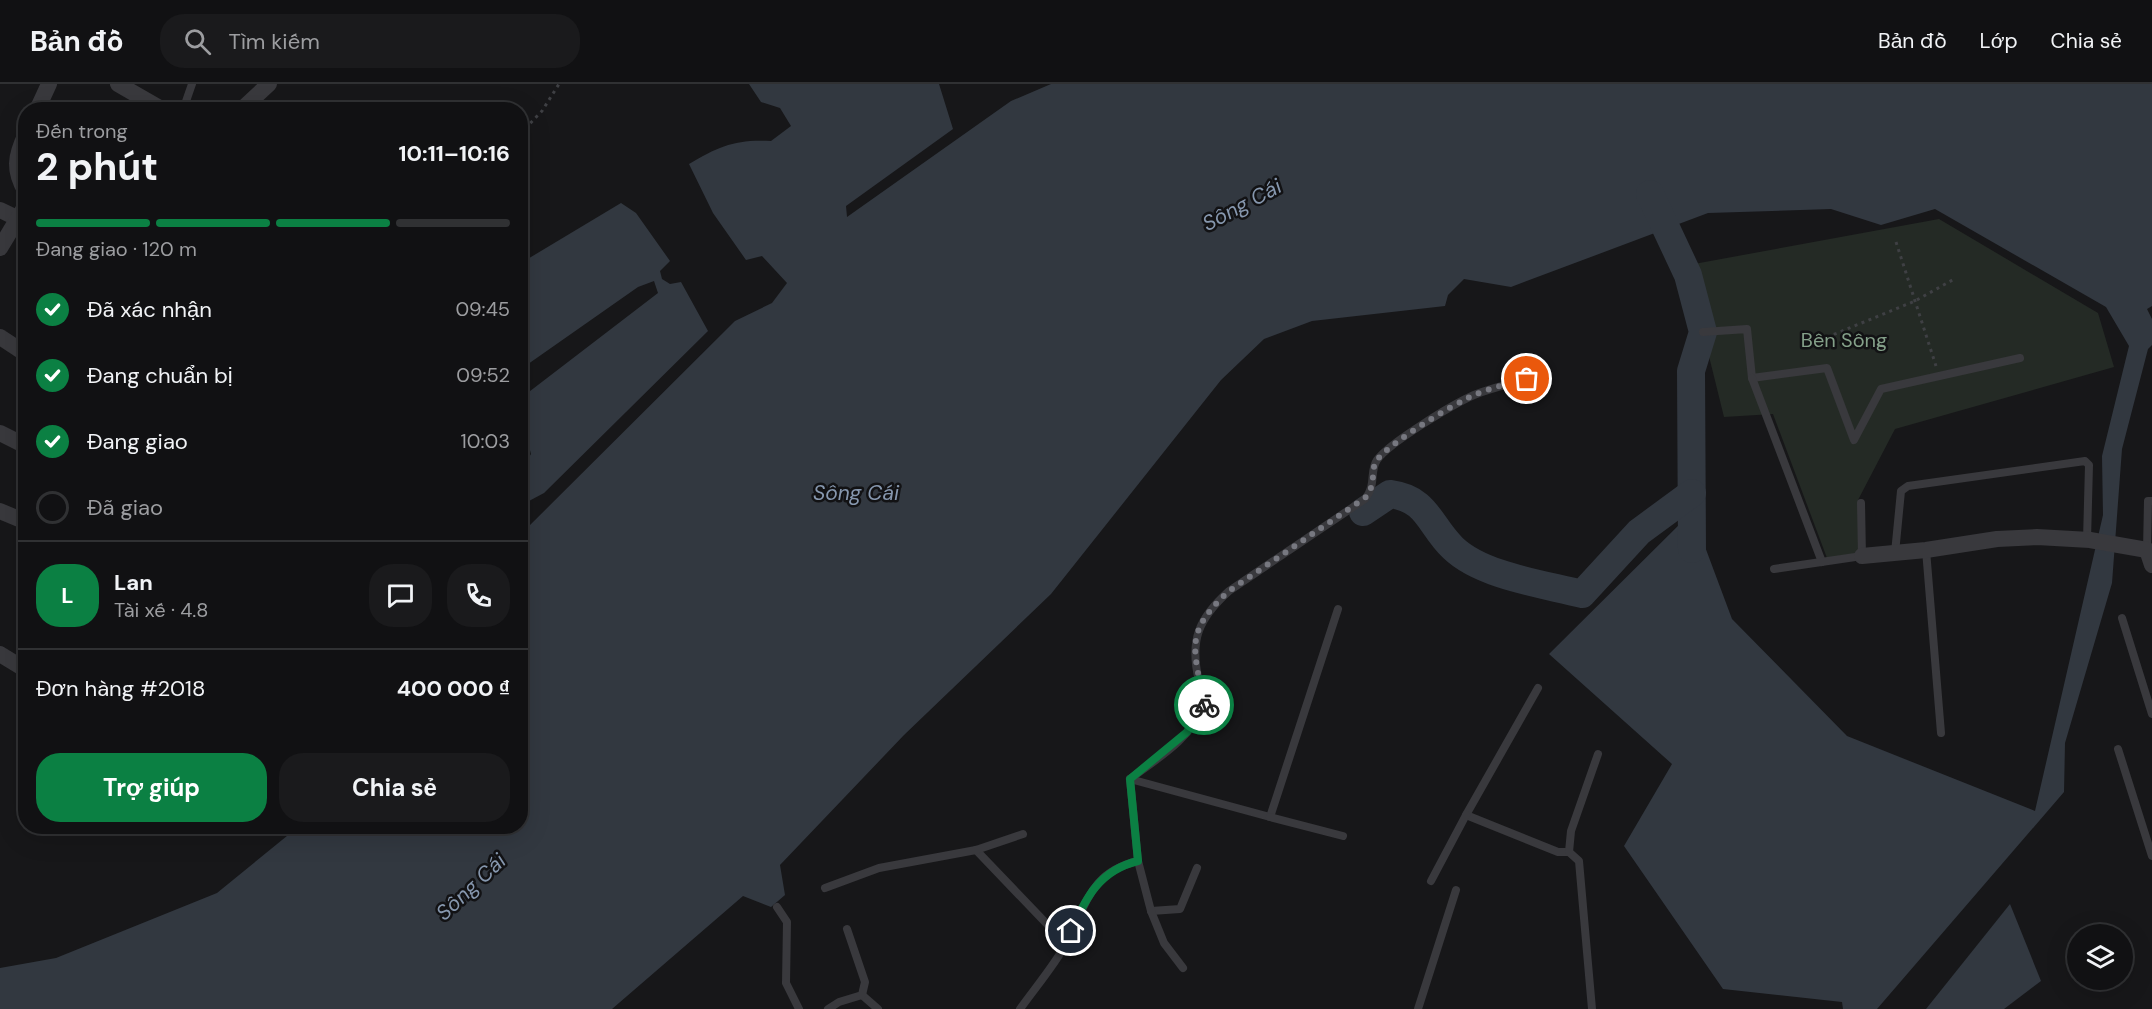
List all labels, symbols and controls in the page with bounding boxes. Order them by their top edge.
search box [160,14,580,68]
text: Bản đồ [30,23,124,60]
icon: search [181,25,214,58]
text: Tìm kiếm [229,27,320,56]
text: Bản đồ [1878,27,1947,55]
text: Lớp [1980,27,2018,55]
text: Chia sẻ [2051,27,2122,55]
text: Đến trong [36,118,128,144]
text: 10:11–10:16 [399,139,510,168]
text: 2 phút [36,141,158,192]
water label: Sông Cái [1197,172,1287,238]
text: Đang giao · 120 m [36,236,197,262]
icon: check [36,293,69,326]
text: Đã xác nhận [87,295,212,324]
text: 09:45 [455,296,510,322]
park label: Bên Sông [1801,327,1887,353]
pin [1501,353,1552,404]
icon: check [36,359,69,392]
text: Đang chuẩn bị [87,361,233,390]
text: 09:52 [456,362,510,388]
icon: bag [1510,362,1543,395]
icon: check [36,425,69,458]
text: Đang giao [87,427,188,456]
text: 10:03 [461,428,510,454]
water label: Sông Cái [813,479,900,507]
text: Đã giao [87,493,163,522]
button: chat [369,564,432,627]
button: phone [447,564,510,627]
text: Lan [114,568,153,597]
text: L [61,581,74,610]
text: Tài xế · 4.8 [114,597,208,623]
text: Đơn hàng #2018 [36,674,205,703]
text: 400 000 ₫ [397,674,510,703]
courier [1174,675,1234,735]
icon: bike [1188,689,1221,722]
button: Trợ giúp [36,753,267,822]
button: Chia sẻ [279,753,510,822]
water label: Sông Cái [430,847,513,927]
pin [1045,905,1096,956]
icon: home [1054,914,1087,947]
map controls [2067,924,2133,990]
button: layers [2067,924,2133,990]

